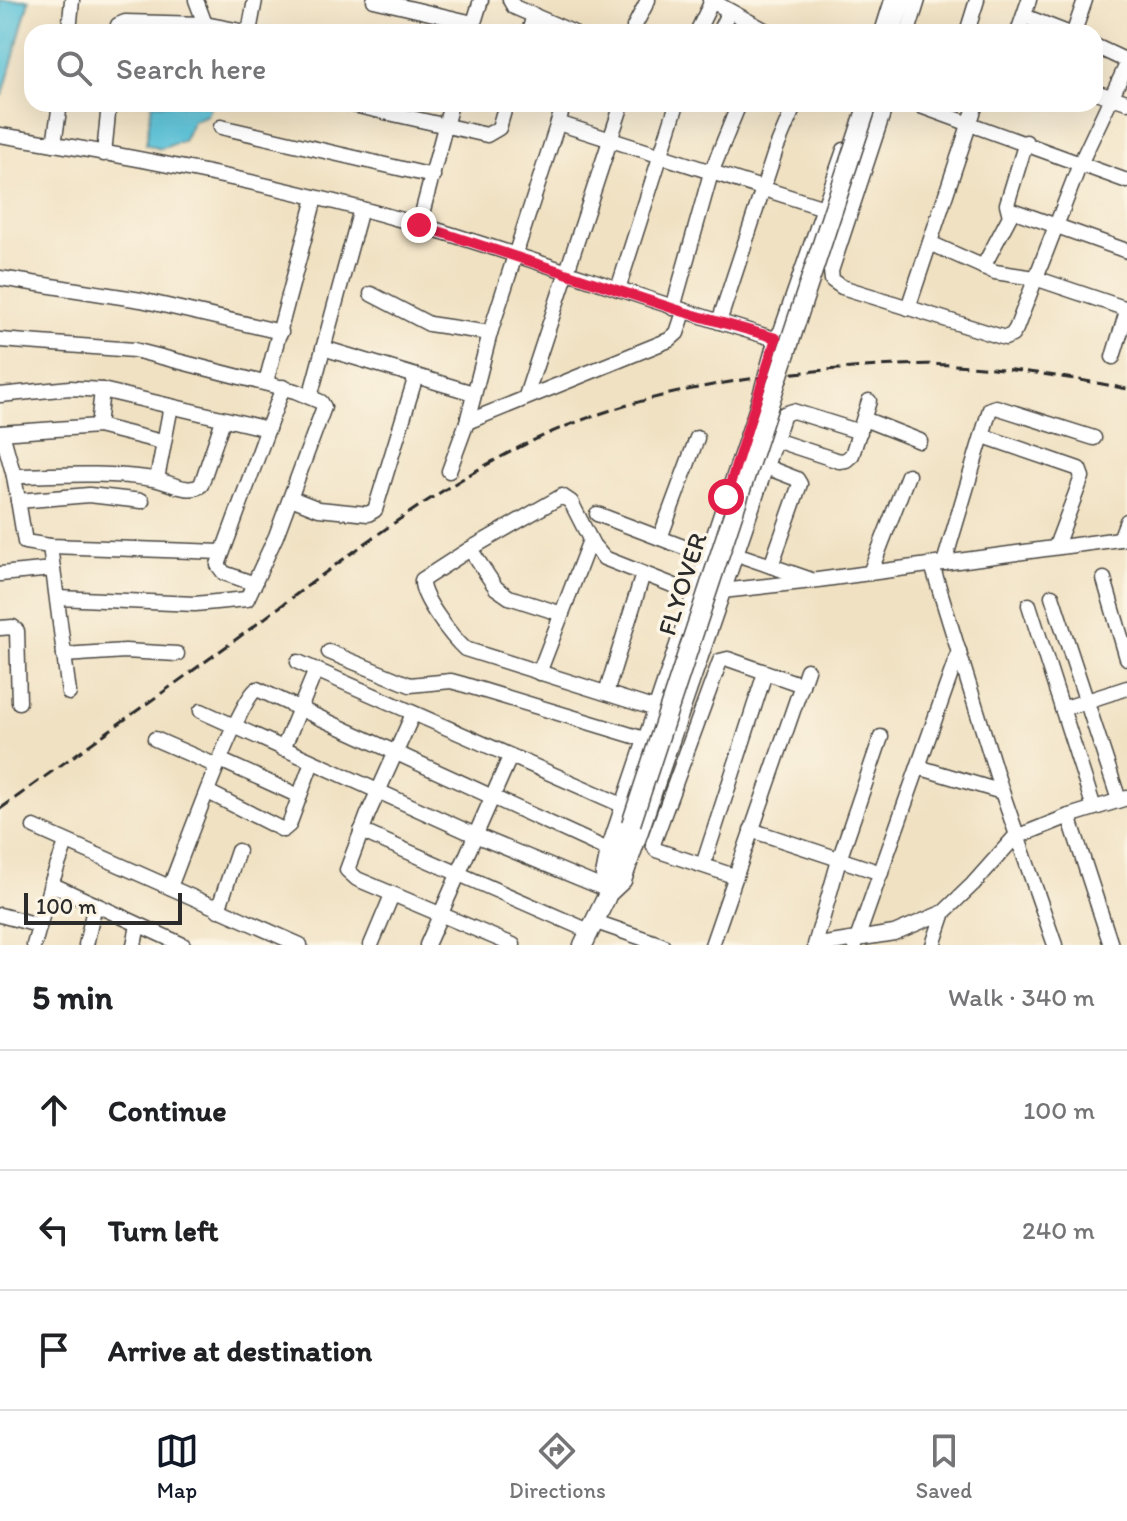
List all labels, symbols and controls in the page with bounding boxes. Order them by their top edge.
search box [24,24,1103,112]
icon: search [52,46,96,90]
text: Search here [116,50,266,87]
route end [401,207,437,243]
route start [708,479,744,515]
street label: FLYOVER [650,529,714,639]
scale bar [24,889,182,925]
text: 100 m [36,893,97,920]
text: 5 min [32,977,113,1018]
text: Walk · 340 m [948,981,1095,1013]
icon: ahead [32,1088,76,1132]
text: Continue [108,1092,227,1129]
text: 100 m [1023,1094,1095,1126]
icon: left [32,1208,76,1252]
text: Turn left [108,1212,219,1249]
text: 240 m [1022,1214,1095,1246]
icon: arrive [32,1328,76,1372]
text: Arrive at destination [108,1332,372,1369]
tab: Map [155,1429,199,1504]
tab: Directions [509,1429,606,1504]
tab: Saved [916,1429,972,1504]

